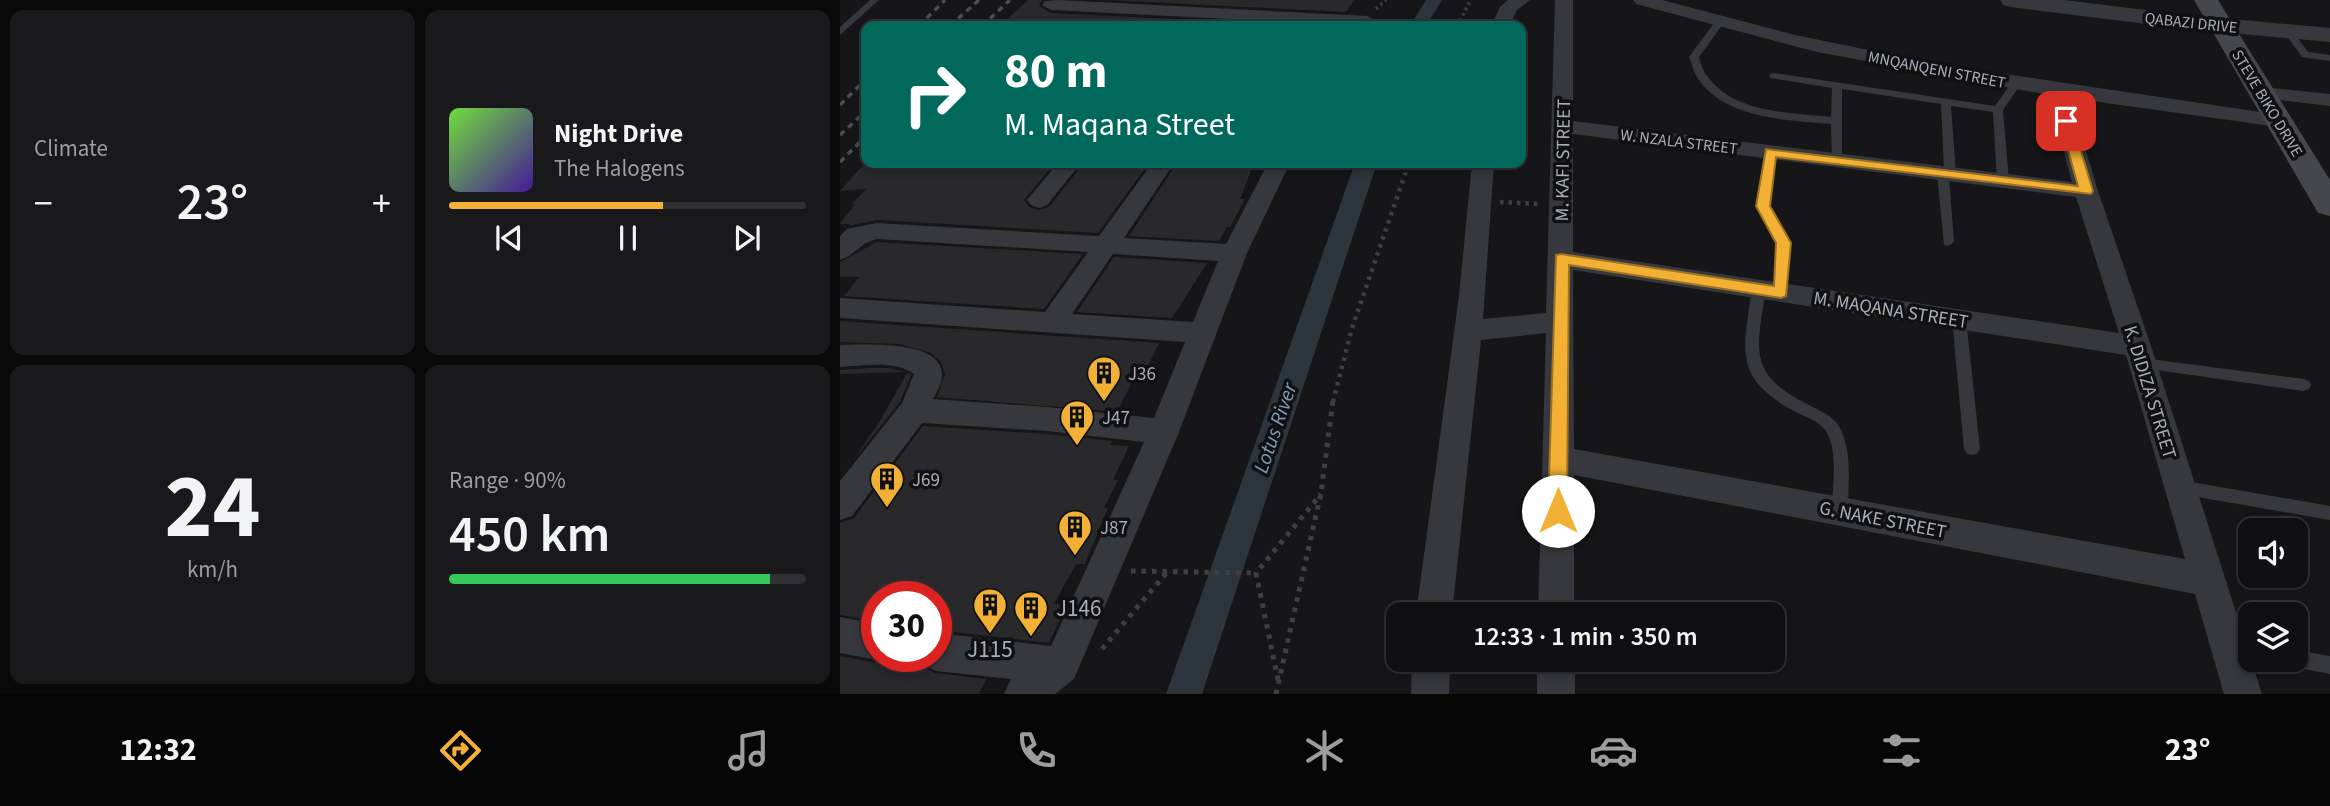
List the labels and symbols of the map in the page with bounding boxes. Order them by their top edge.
street label: QABAZI DRIVE [2144,7,2238,39]
street label: MNQANQENI STREET [1866,46,2008,94]
street label: STEVE BIKO DRIVE [2226,46,2308,161]
pin [2036,91,2096,151]
street label: M. KAFI STREET [1549,98,1578,222]
street label: W. NZALA STREET [1619,124,1739,160]
street label: M. MAQANA STREET [1811,285,1970,336]
street label: K. DIDIZA STREET [2116,322,2183,462]
building icon: J36 [1085,354,1123,403]
place label: J36 [1128,361,1156,388]
water label: Lotus River [1246,378,1305,477]
building icon: J47 [1058,398,1096,447]
place label: J47 [1102,405,1130,432]
building icon: J69 [868,460,906,509]
place label: J69 [912,467,940,494]
position arrow [1521,474,1595,548]
street label: G. NAKE STREET [1817,495,1948,546]
building icon: J87 [1056,508,1094,557]
place label: J87 [1100,515,1128,542]
speed limit sign: 30 [861,581,952,672]
building icon: J115 [971,586,1009,635]
building icon: J146 [1012,589,1050,638]
place label: J146 [1056,592,1101,625]
place label: J115 [967,633,1013,666]

